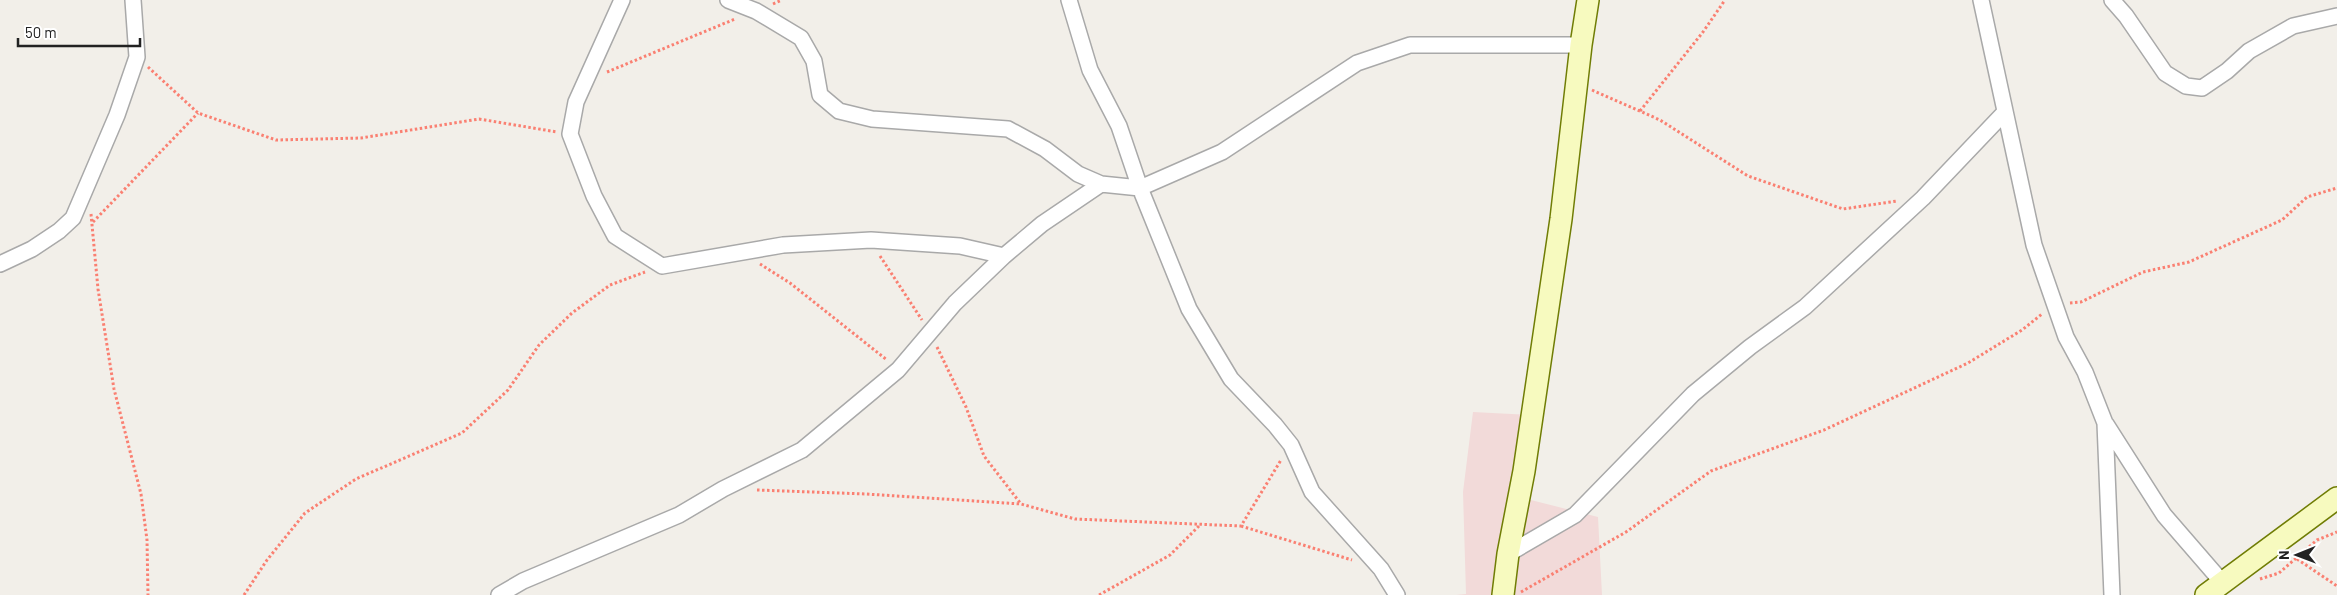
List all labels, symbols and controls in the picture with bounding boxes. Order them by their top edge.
scale bar [18,15,140,47]
text: 50 m [25,23,57,41]
north arrow [2272,530,2322,580]
text: N [2275,550,2292,560]

